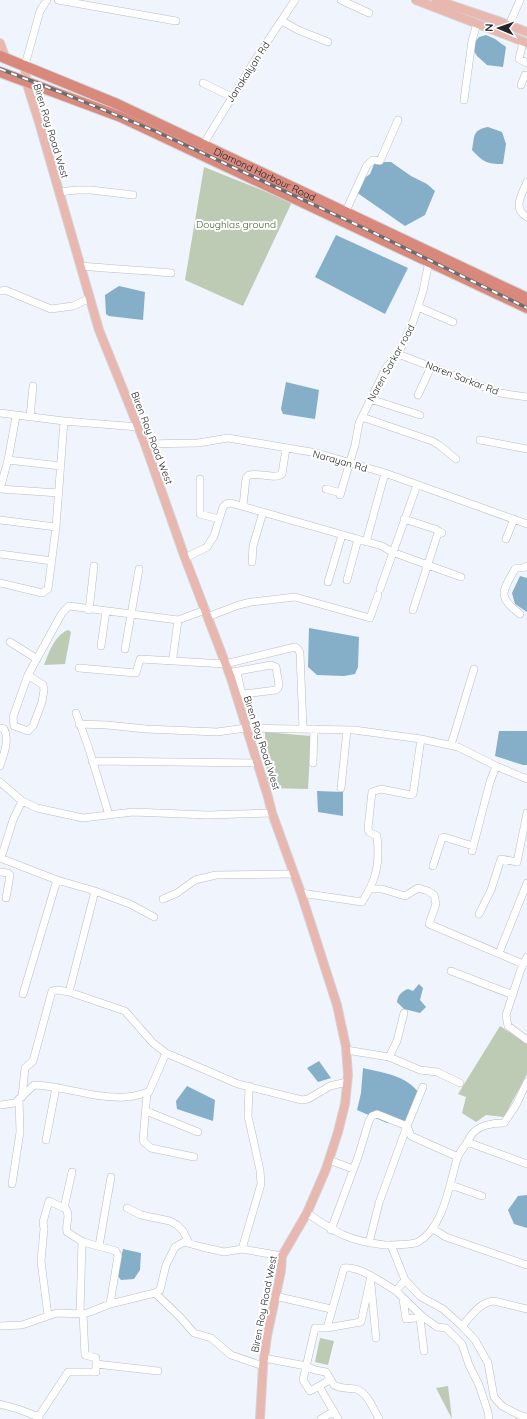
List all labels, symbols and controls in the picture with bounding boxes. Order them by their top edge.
north arrow [479,8,519,48]
text: N [482,23,496,32]
street label: Janakalyan Rd [223,39,273,105]
street label: Biren Roy Road West [30,82,72,180]
street label: Diamond Harbour Road [212,144,318,204]
park label: Doughlas ground [196,218,276,231]
street label: Naren Sarkar road [364,322,418,404]
street label: Naren Sarkar Rd [424,358,500,398]
street label: Biren Roy Road West [128,390,176,487]
street label: Narayan Rd [311,447,369,475]
street label: Biren Roy Road West [241,694,284,792]
street label: Biren Roy Road West [248,1254,280,1354]

